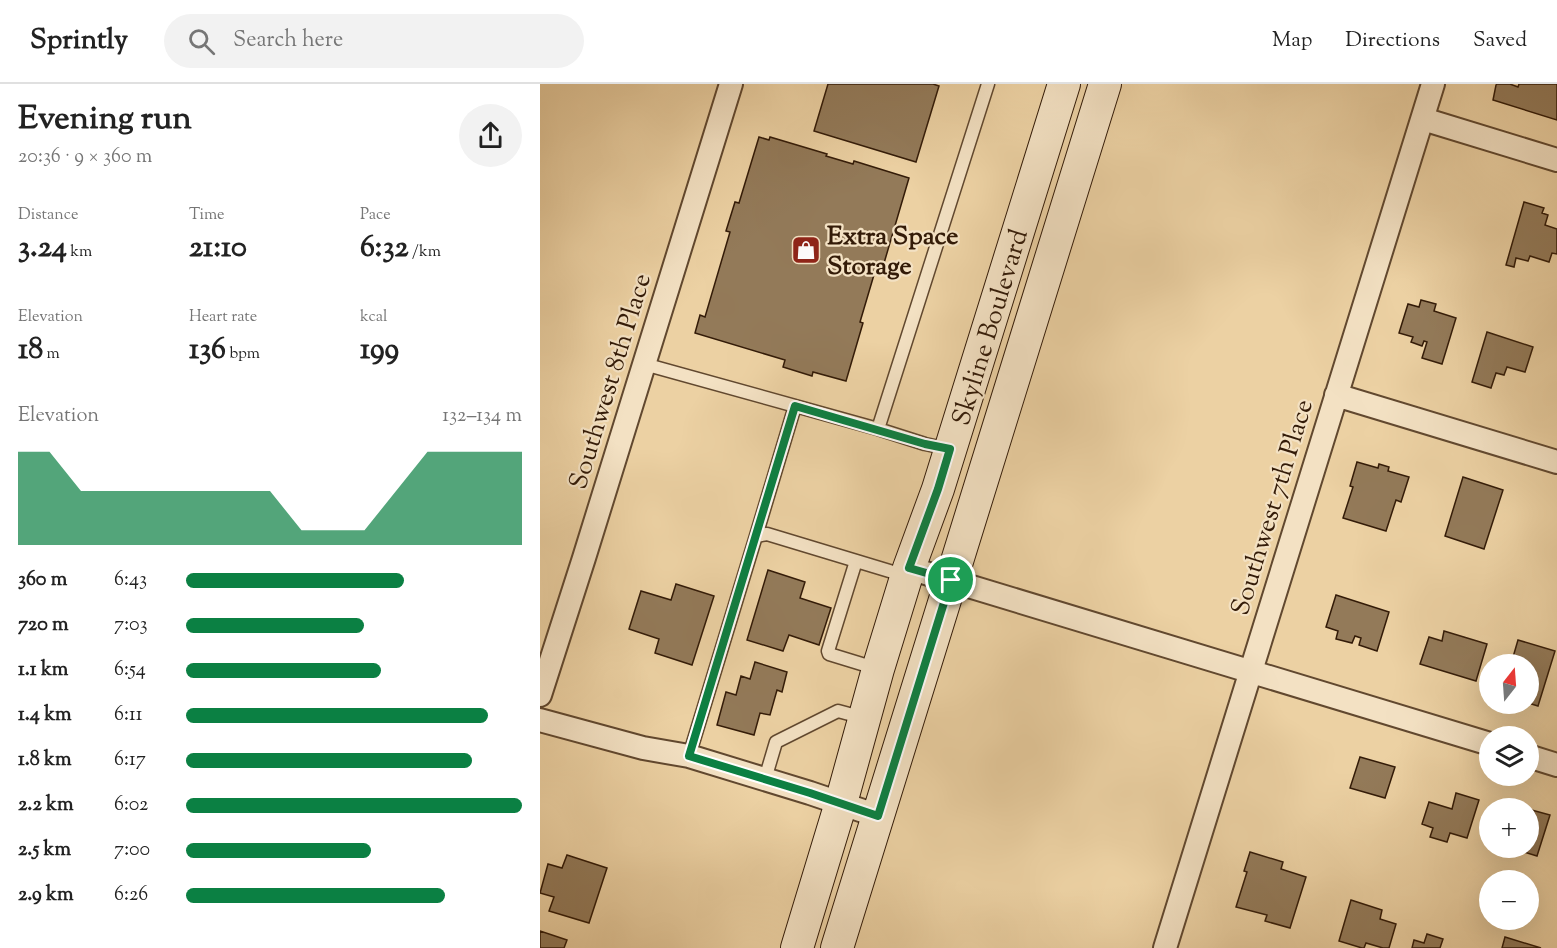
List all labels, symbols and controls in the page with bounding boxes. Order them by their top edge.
search box [164,14,584,68]
text: Sprintly [30,21,128,61]
icon: search [185,25,218,58]
text: Search here [233,25,343,57]
text: Map [1272,26,1312,56]
text: Directions [1345,26,1440,56]
text: Saved [1473,26,1527,56]
text: Evening run [18,96,192,144]
button: share [459,104,522,167]
text: 20:36 · 9 × 360 m [18,143,152,172]
text: Distance [18,204,78,227]
text: Time [189,204,225,227]
text: Pace [360,204,391,227]
place label: Extra Space Storage [827,219,958,286]
street label: Skyline Boulevard [944,225,1039,430]
text: 3.24 [18,227,67,270]
text: 21:10 [189,227,247,270]
text: 6:32 [360,227,409,270]
shop icon: Extra Space Storage [790,234,822,266]
text: km [67,241,92,264]
text: /km [409,241,441,264]
street label: Southwest 8th Place [561,269,662,494]
text: Elevation [18,306,83,329]
text: Heart rate [189,306,257,329]
text: kcal [360,306,388,329]
text: 18 [18,329,43,372]
text: 136 [189,329,226,372]
text: 199 [360,329,399,372]
text: m [43,343,60,366]
text: bpm [226,343,260,366]
street label: Southwest 7th Place [1223,395,1324,620]
text: Elevation [18,402,99,431]
text: 132–134 m [442,402,522,431]
pin [925,554,976,605]
icon: arrive [934,563,967,596]
text: 360 m [18,566,67,595]
text: 6:43 [114,566,147,595]
text: 720 m [18,611,69,640]
text: 7:03 [114,611,148,640]
north arrow [1479,654,1539,714]
map controls [1479,654,1539,930]
text: 1.1 km [18,656,68,685]
text: 6:54 [114,656,146,685]
text: 1.4 km [18,701,72,730]
text: 6:11 [114,701,143,730]
button: layers [1479,726,1539,786]
text: 1.8 km [18,746,72,775]
text: 6:17 [114,746,146,775]
text: 2.2 km [18,791,73,820]
text: 6:02 [114,791,148,820]
button: + [1479,798,1539,858]
text: 2.5 km [18,836,71,865]
text: 7:00 [114,836,150,865]
button: − [1479,870,1539,930]
text: 2.9 km [18,881,73,910]
text: 6:26 [114,881,148,910]

